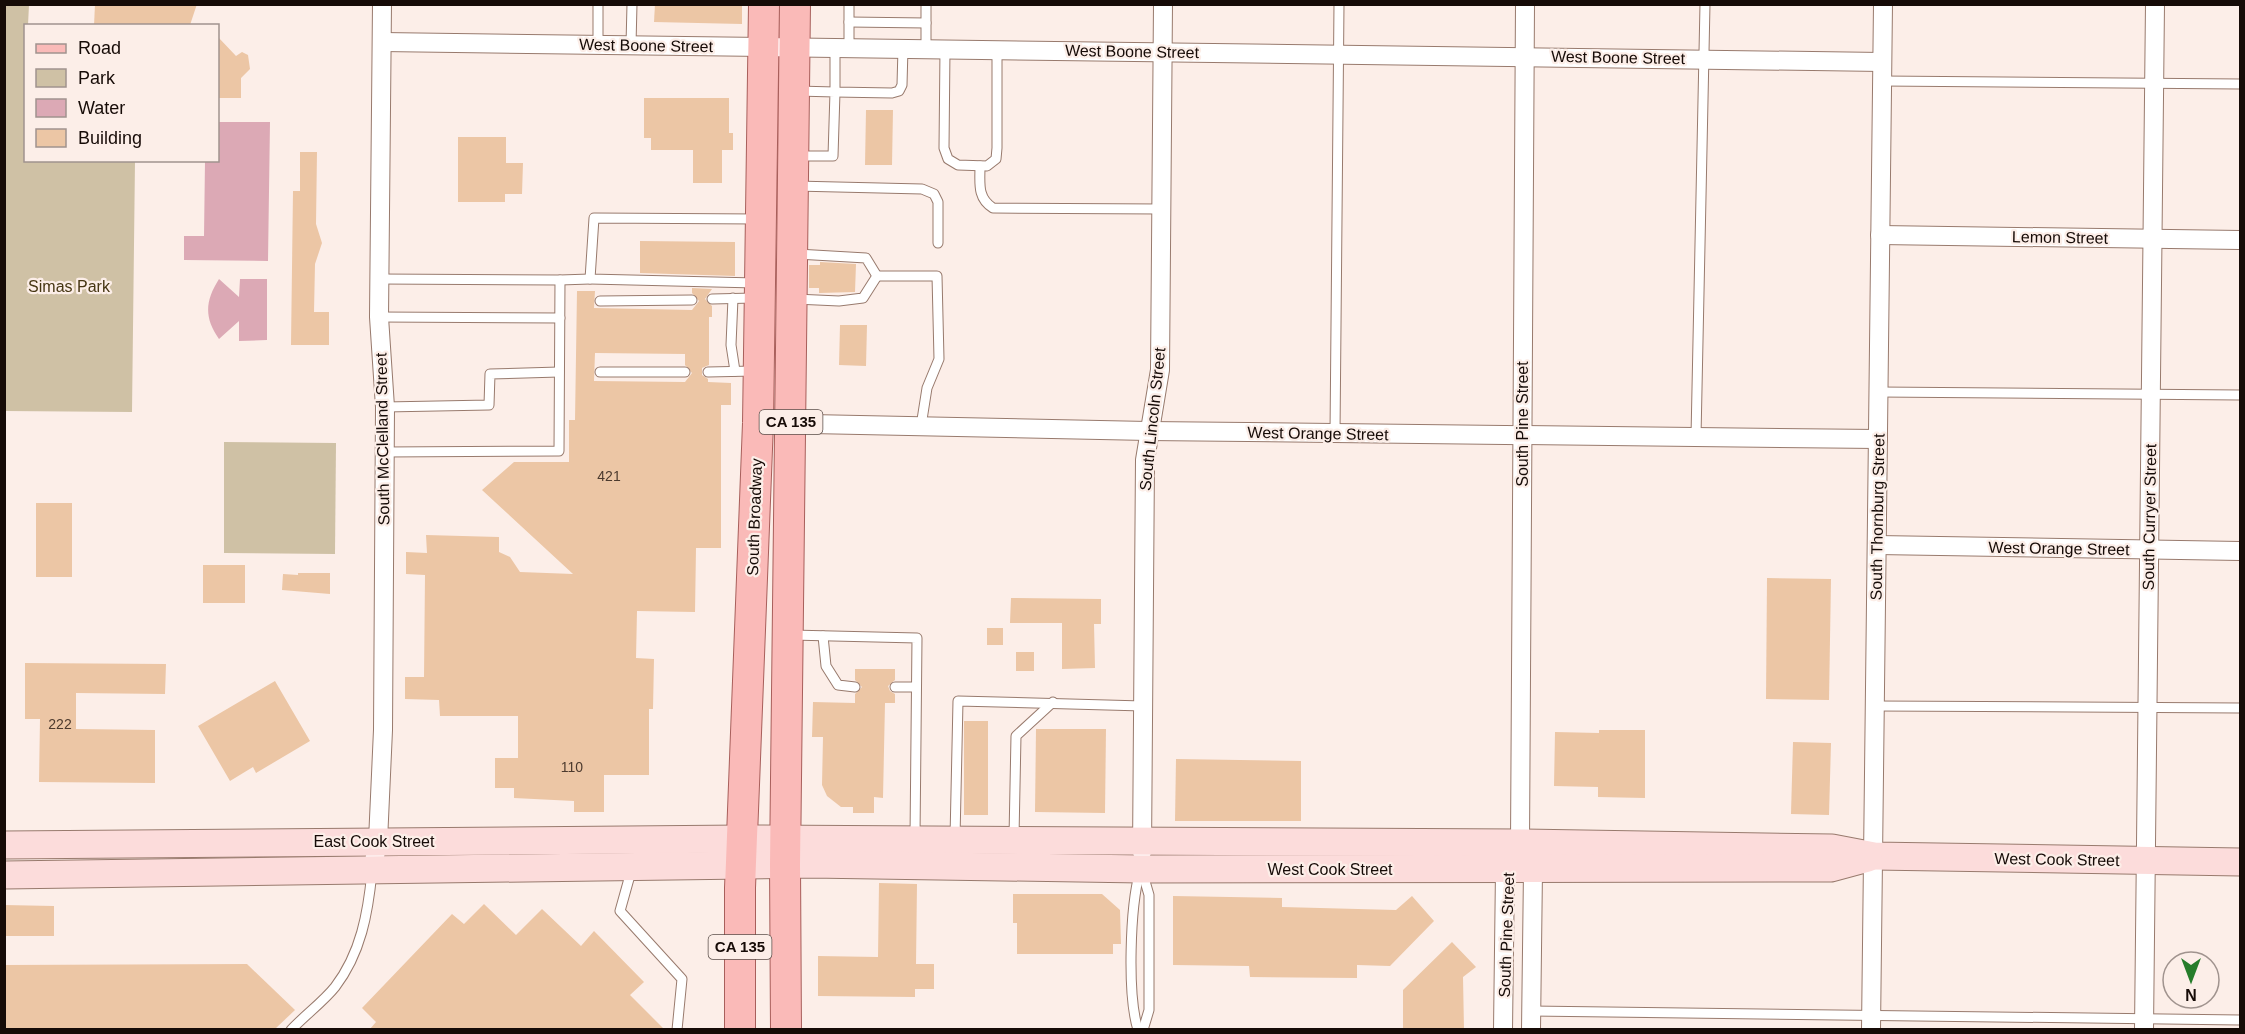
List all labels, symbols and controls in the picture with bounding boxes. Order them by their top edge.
legend [24,24,219,162]
street label: West Boone Street [579,36,714,55]
text: Road [78,38,121,58]
street label: West Boone Street [1065,42,1200,61]
street label: West Boone Street [1551,48,1686,67]
text: Park [78,68,116,88]
text: Water [78,98,125,118]
text: Building [78,128,142,148]
street label: Lemon Street [2012,228,2109,247]
park label: Simas Park [28,278,111,295]
street label: South Lincoln Street [1137,346,1169,492]
street label: South McClelland Street [372,352,393,525]
street label: South Pine Street [1514,361,1531,487]
road number: CA 135 [760,410,822,434]
street label: West Orange Street [1247,424,1389,443]
street label: South Thornburg Street [1868,433,1887,601]
street label: South Curryer Street [2140,443,2159,591]
street label: South Broadway [744,458,765,576]
house number: 421 [597,468,621,484]
street label: West Orange Street [1988,539,2130,558]
house number: 222 [48,716,72,732]
house number: 110 [561,759,583,775]
street label: East Cook Street [314,833,435,850]
street label: West Cook Street [1994,850,2120,869]
street label: West Cook Street [1267,861,1393,878]
street label: South Pine Street [1496,872,1517,998]
road number: CA 135 [708,935,771,959]
north arrow [2161,950,2221,1010]
text: N [2185,986,2197,1003]

